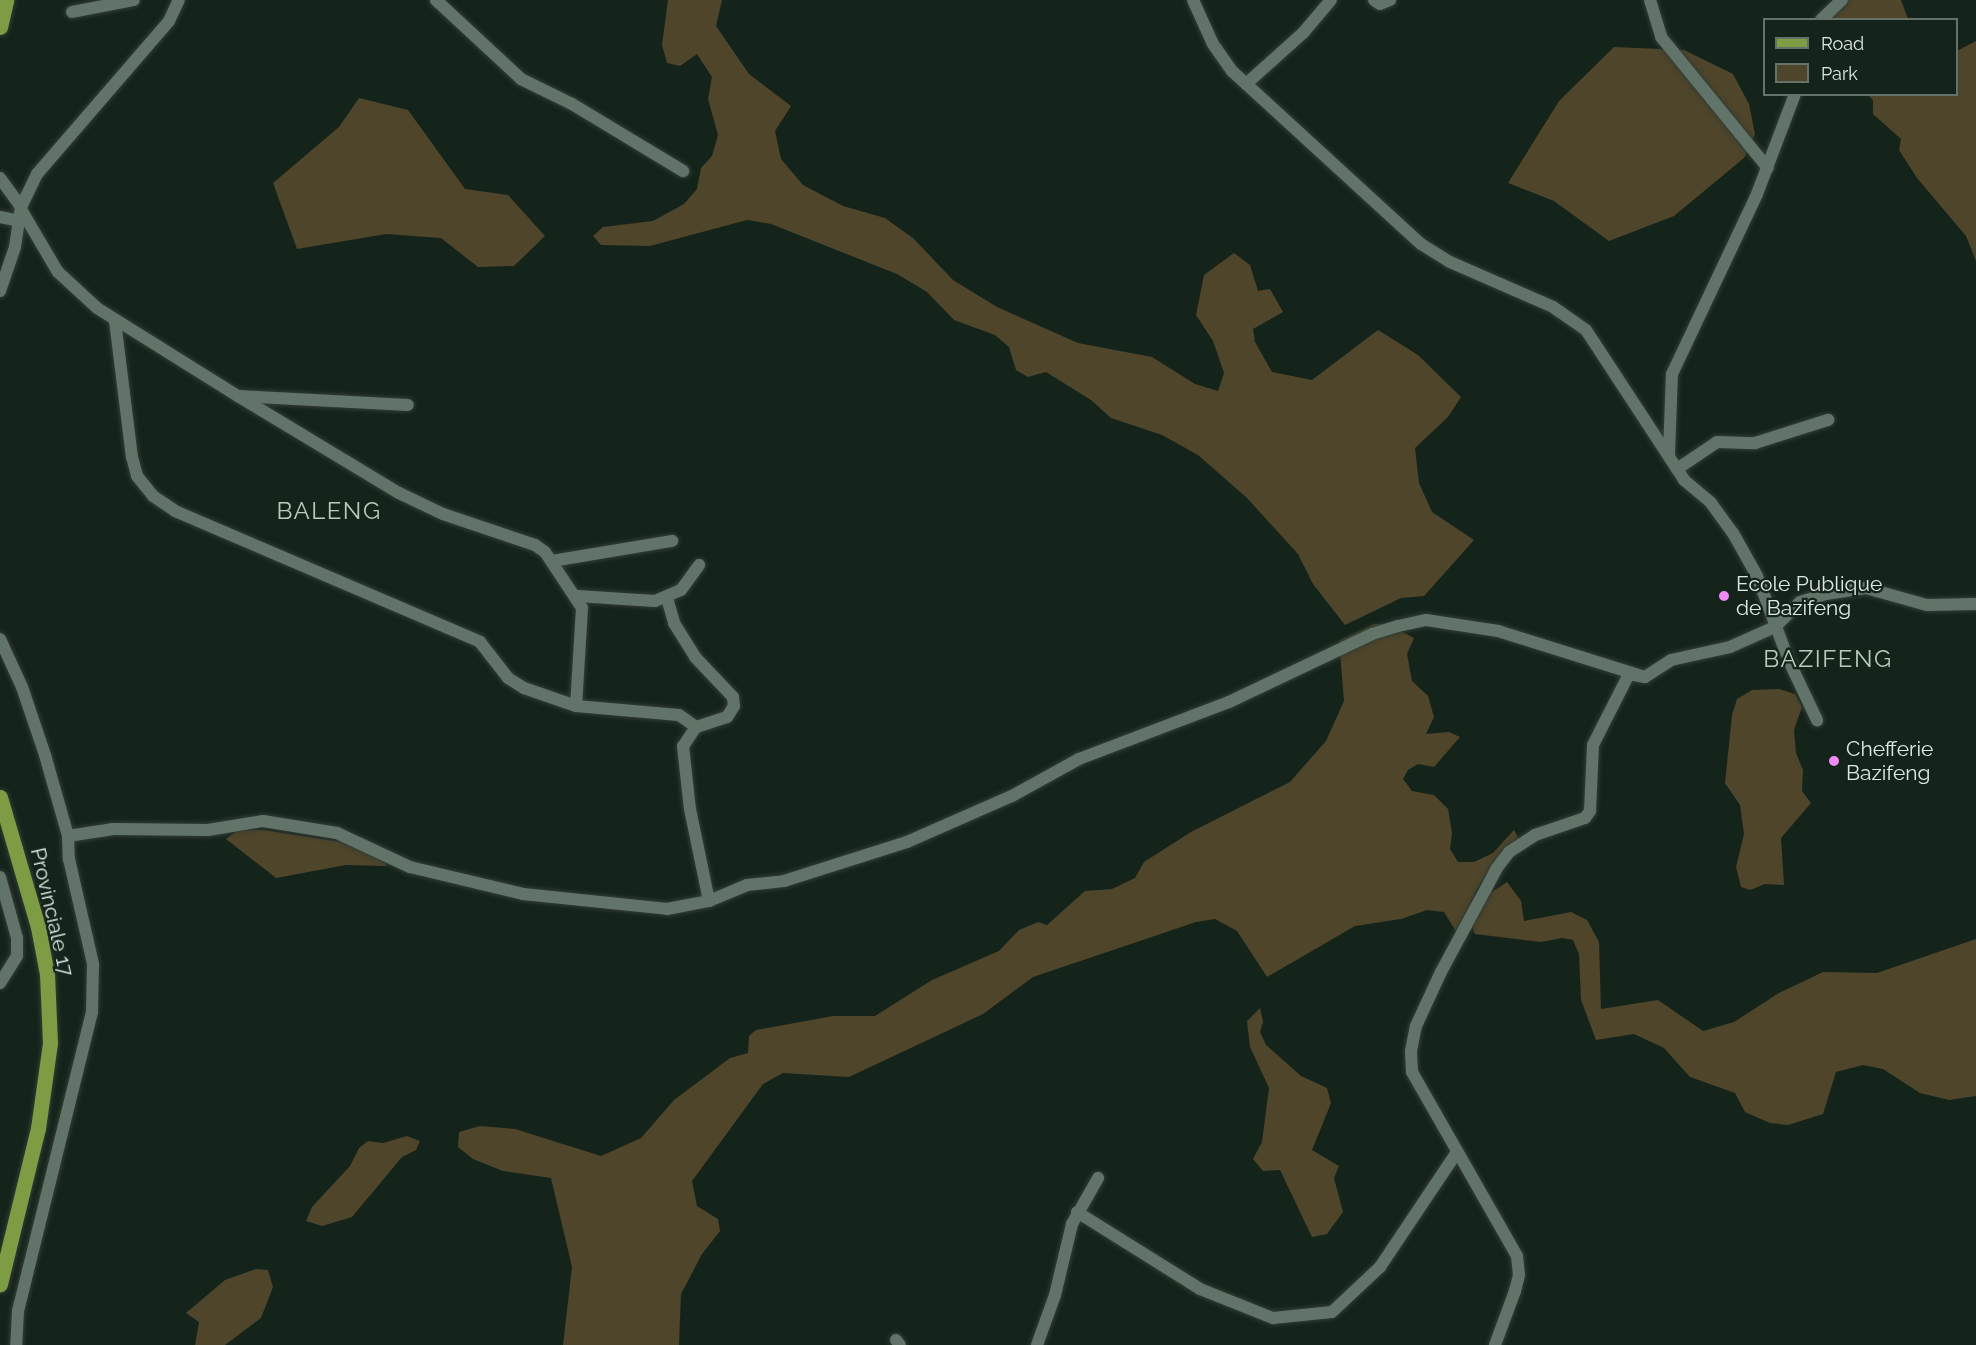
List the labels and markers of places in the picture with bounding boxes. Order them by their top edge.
place label: Ecole Publique de Bazifeng [1736,571,1882,621]
marker: Ecole Publique de Bazifeng [1717,589,1731,603]
place label: Chefferie Bazifeng [1846,736,1933,786]
marker: Chefferie Bazifeng [1827,754,1841,768]

